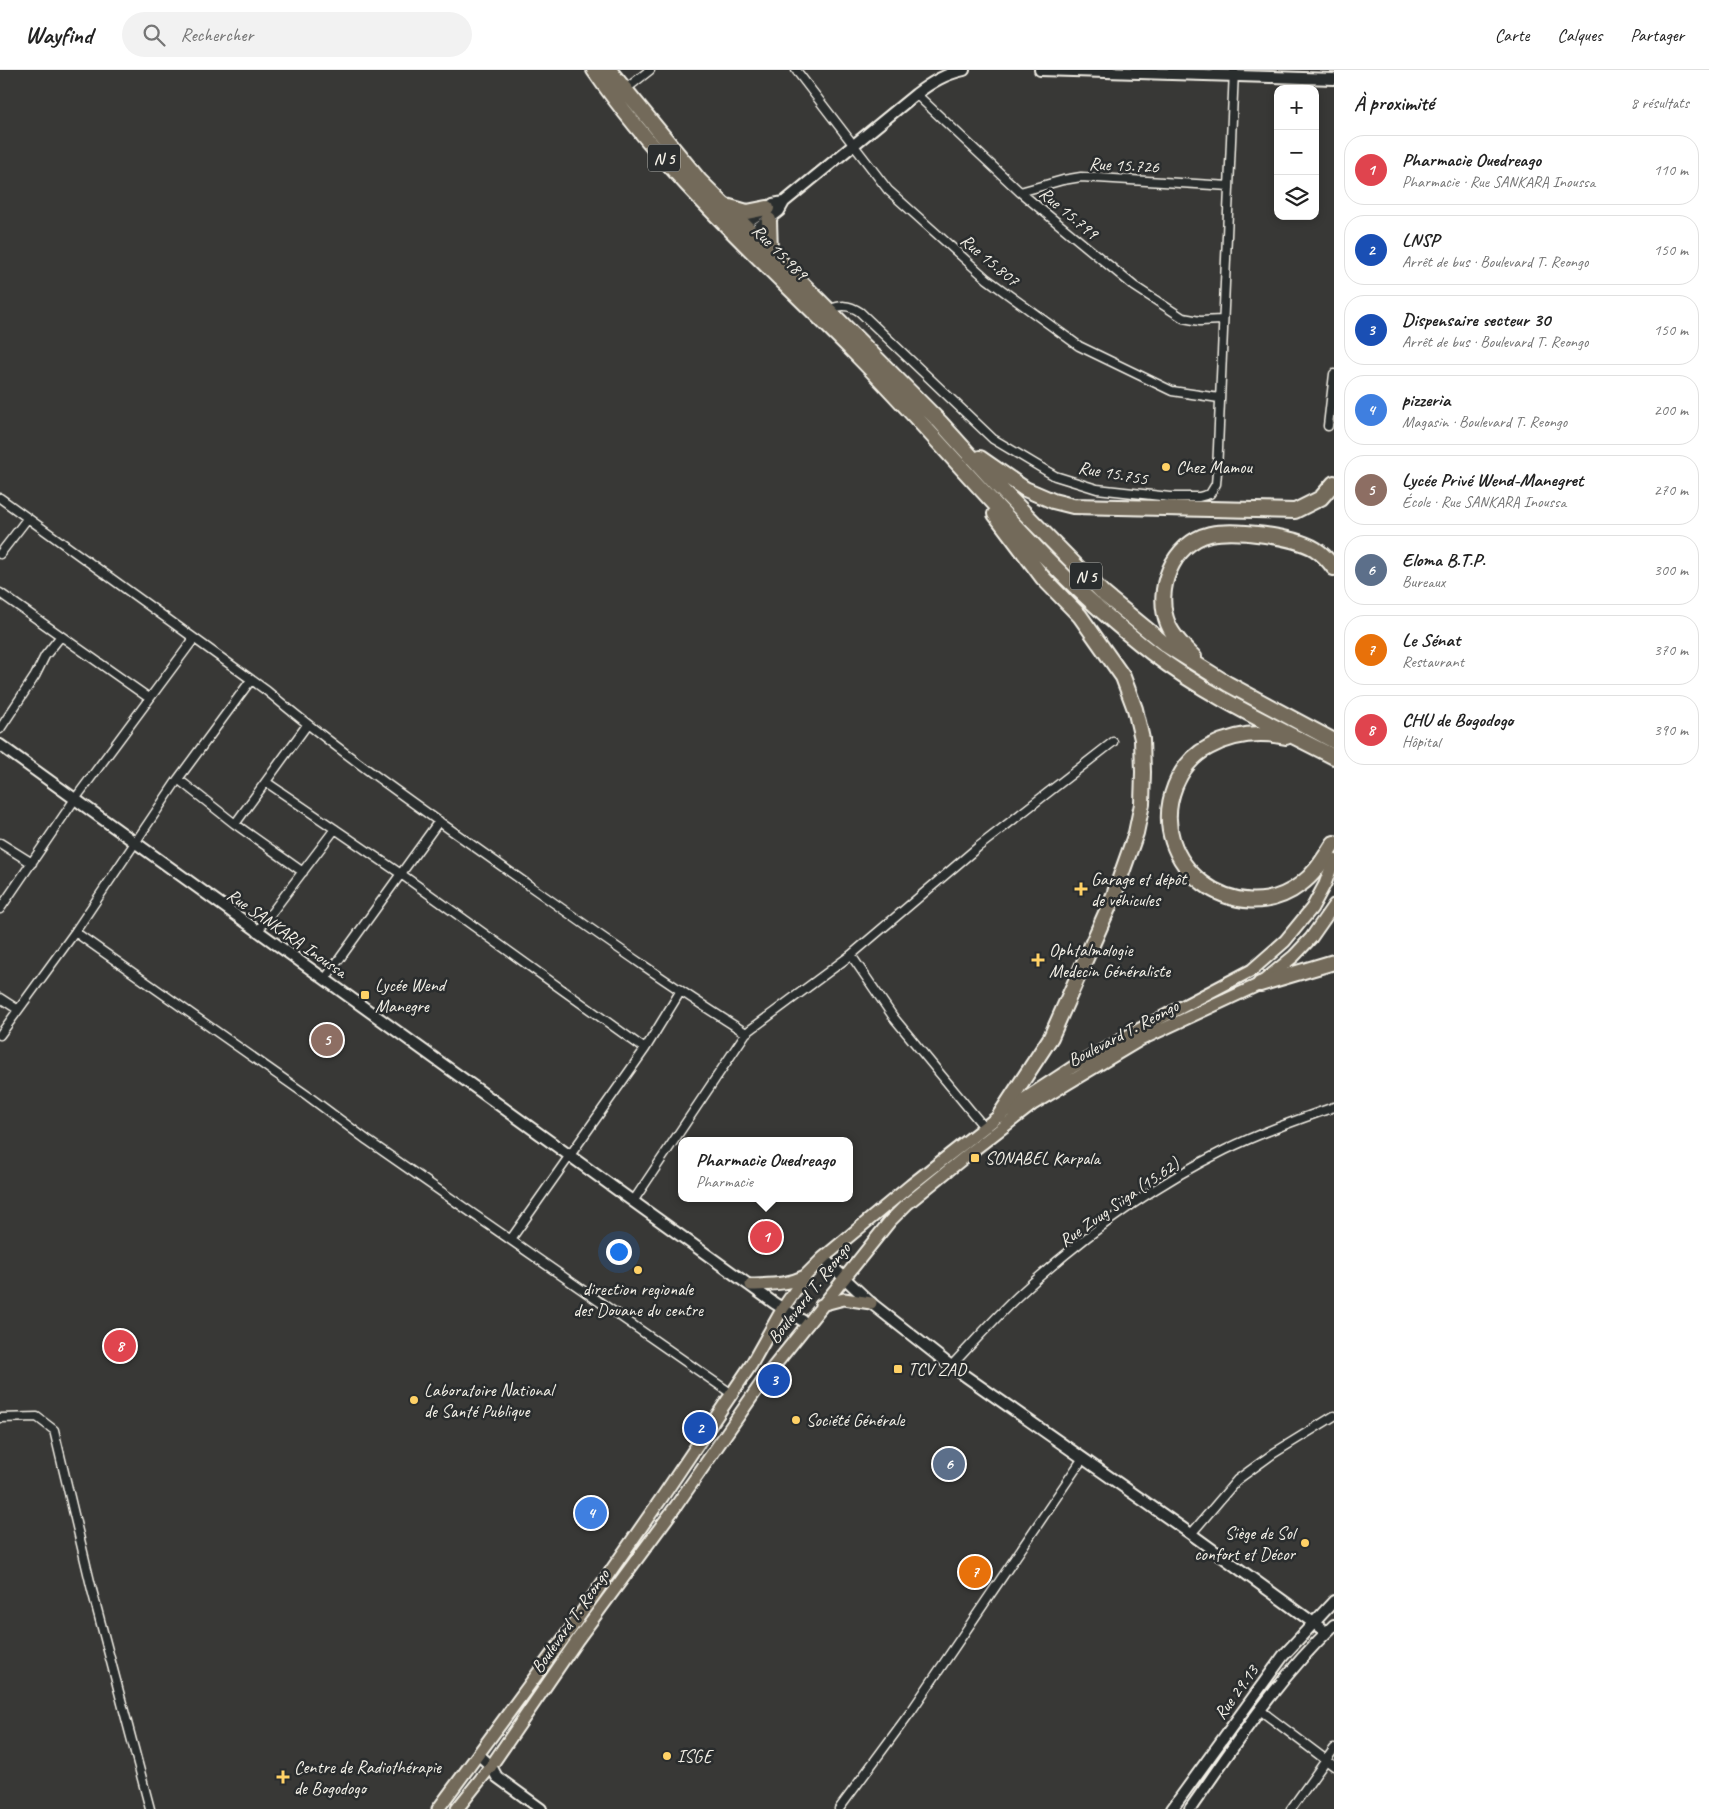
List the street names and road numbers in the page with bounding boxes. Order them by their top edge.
road number: N 5 [648,145,680,172]
street label: Rue 15.726 [1088,152,1160,178]
street label: Rue 15.799 [1035,182,1104,245]
street label: Rue 15.989 [747,219,814,286]
street label: Rue 15.807 [956,229,1025,292]
street label: Rue 15.755 [1077,456,1150,490]
road number: N 5 [1070,562,1102,590]
street label: Rue SANKARA Inoussa [223,884,352,983]
street label: Boulevard T. Reongo [1064,994,1183,1071]
street label: Rue Zuug Siiga (15.62) [1055,1152,1184,1252]
street label: Boulevard T. Reongo [763,1237,856,1348]
street label: Boulevard T. Reongo [526,1564,615,1677]
street label: Rue 29.13 [1209,1659,1264,1724]

